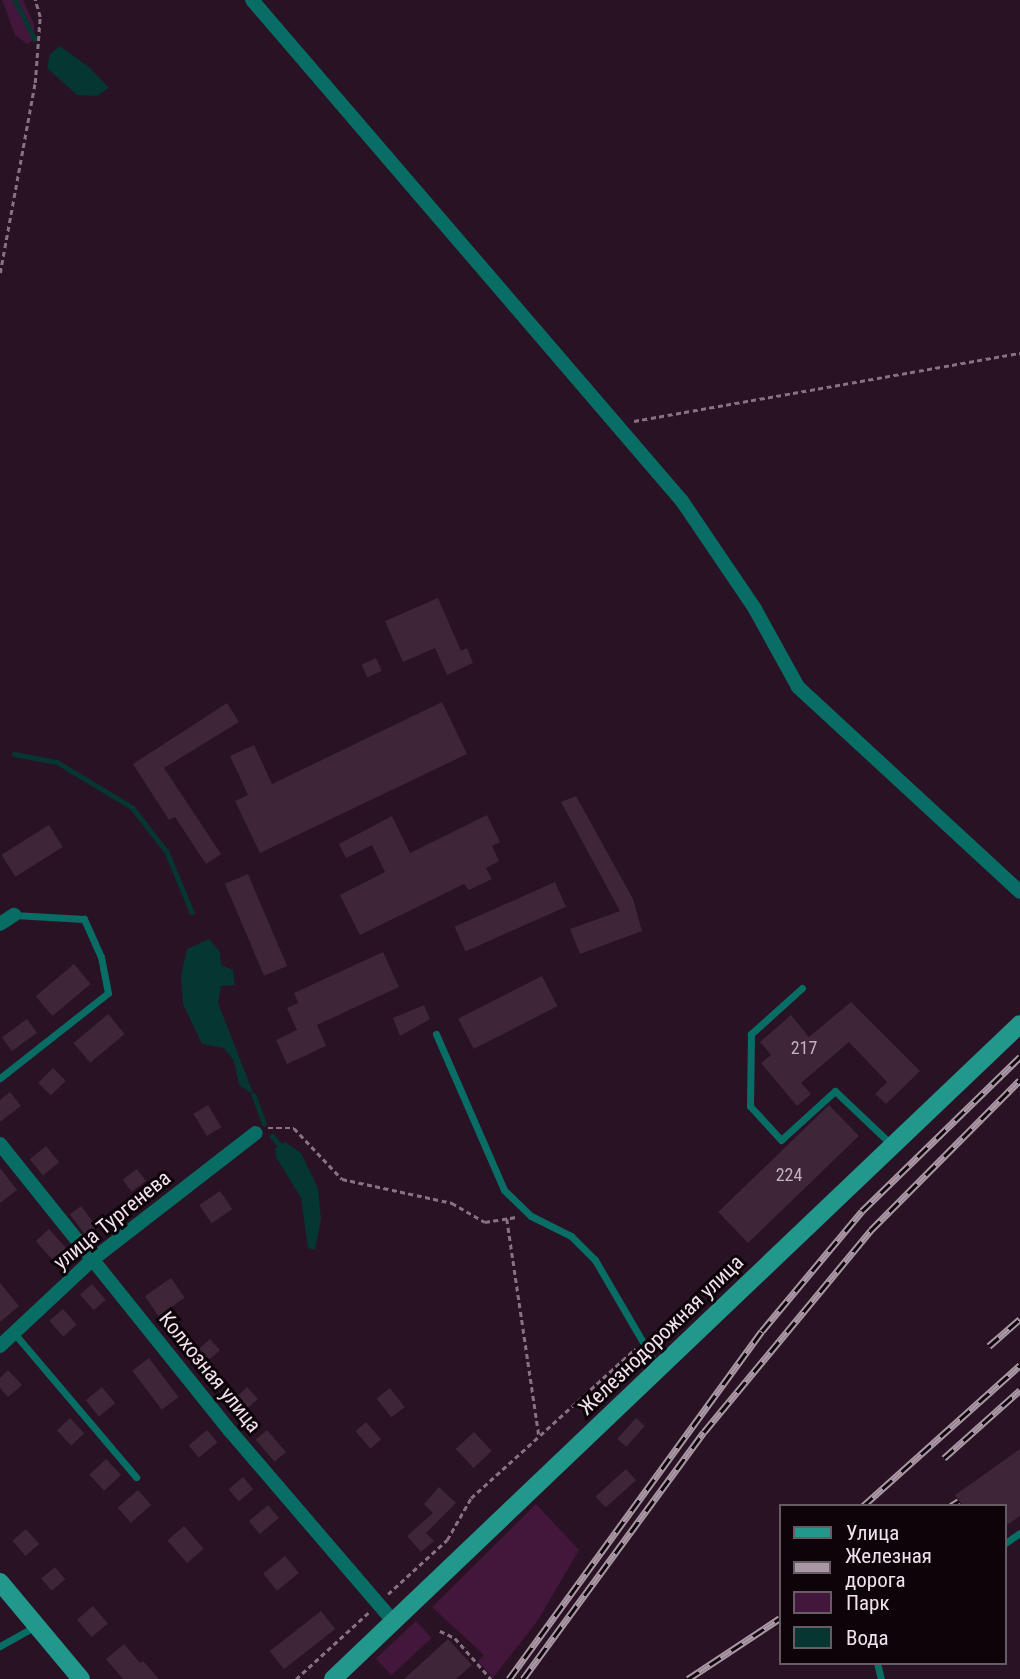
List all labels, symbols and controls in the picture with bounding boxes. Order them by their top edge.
house number: 217 [791,1037,817,1059]
house number: 224 [776,1164,802,1186]
street label: улица Тургенева [48,1165,176,1275]
street label: Железнодорожная улица [573,1250,749,1420]
street label: Колхозная улица [154,1307,266,1437]
legend [778,1504,1006,1665]
text: Улица [846,1521,899,1545]
text: Железная дорога [845,1544,932,1592]
text: Парк [846,1591,890,1615]
text: Вода [846,1626,889,1650]

